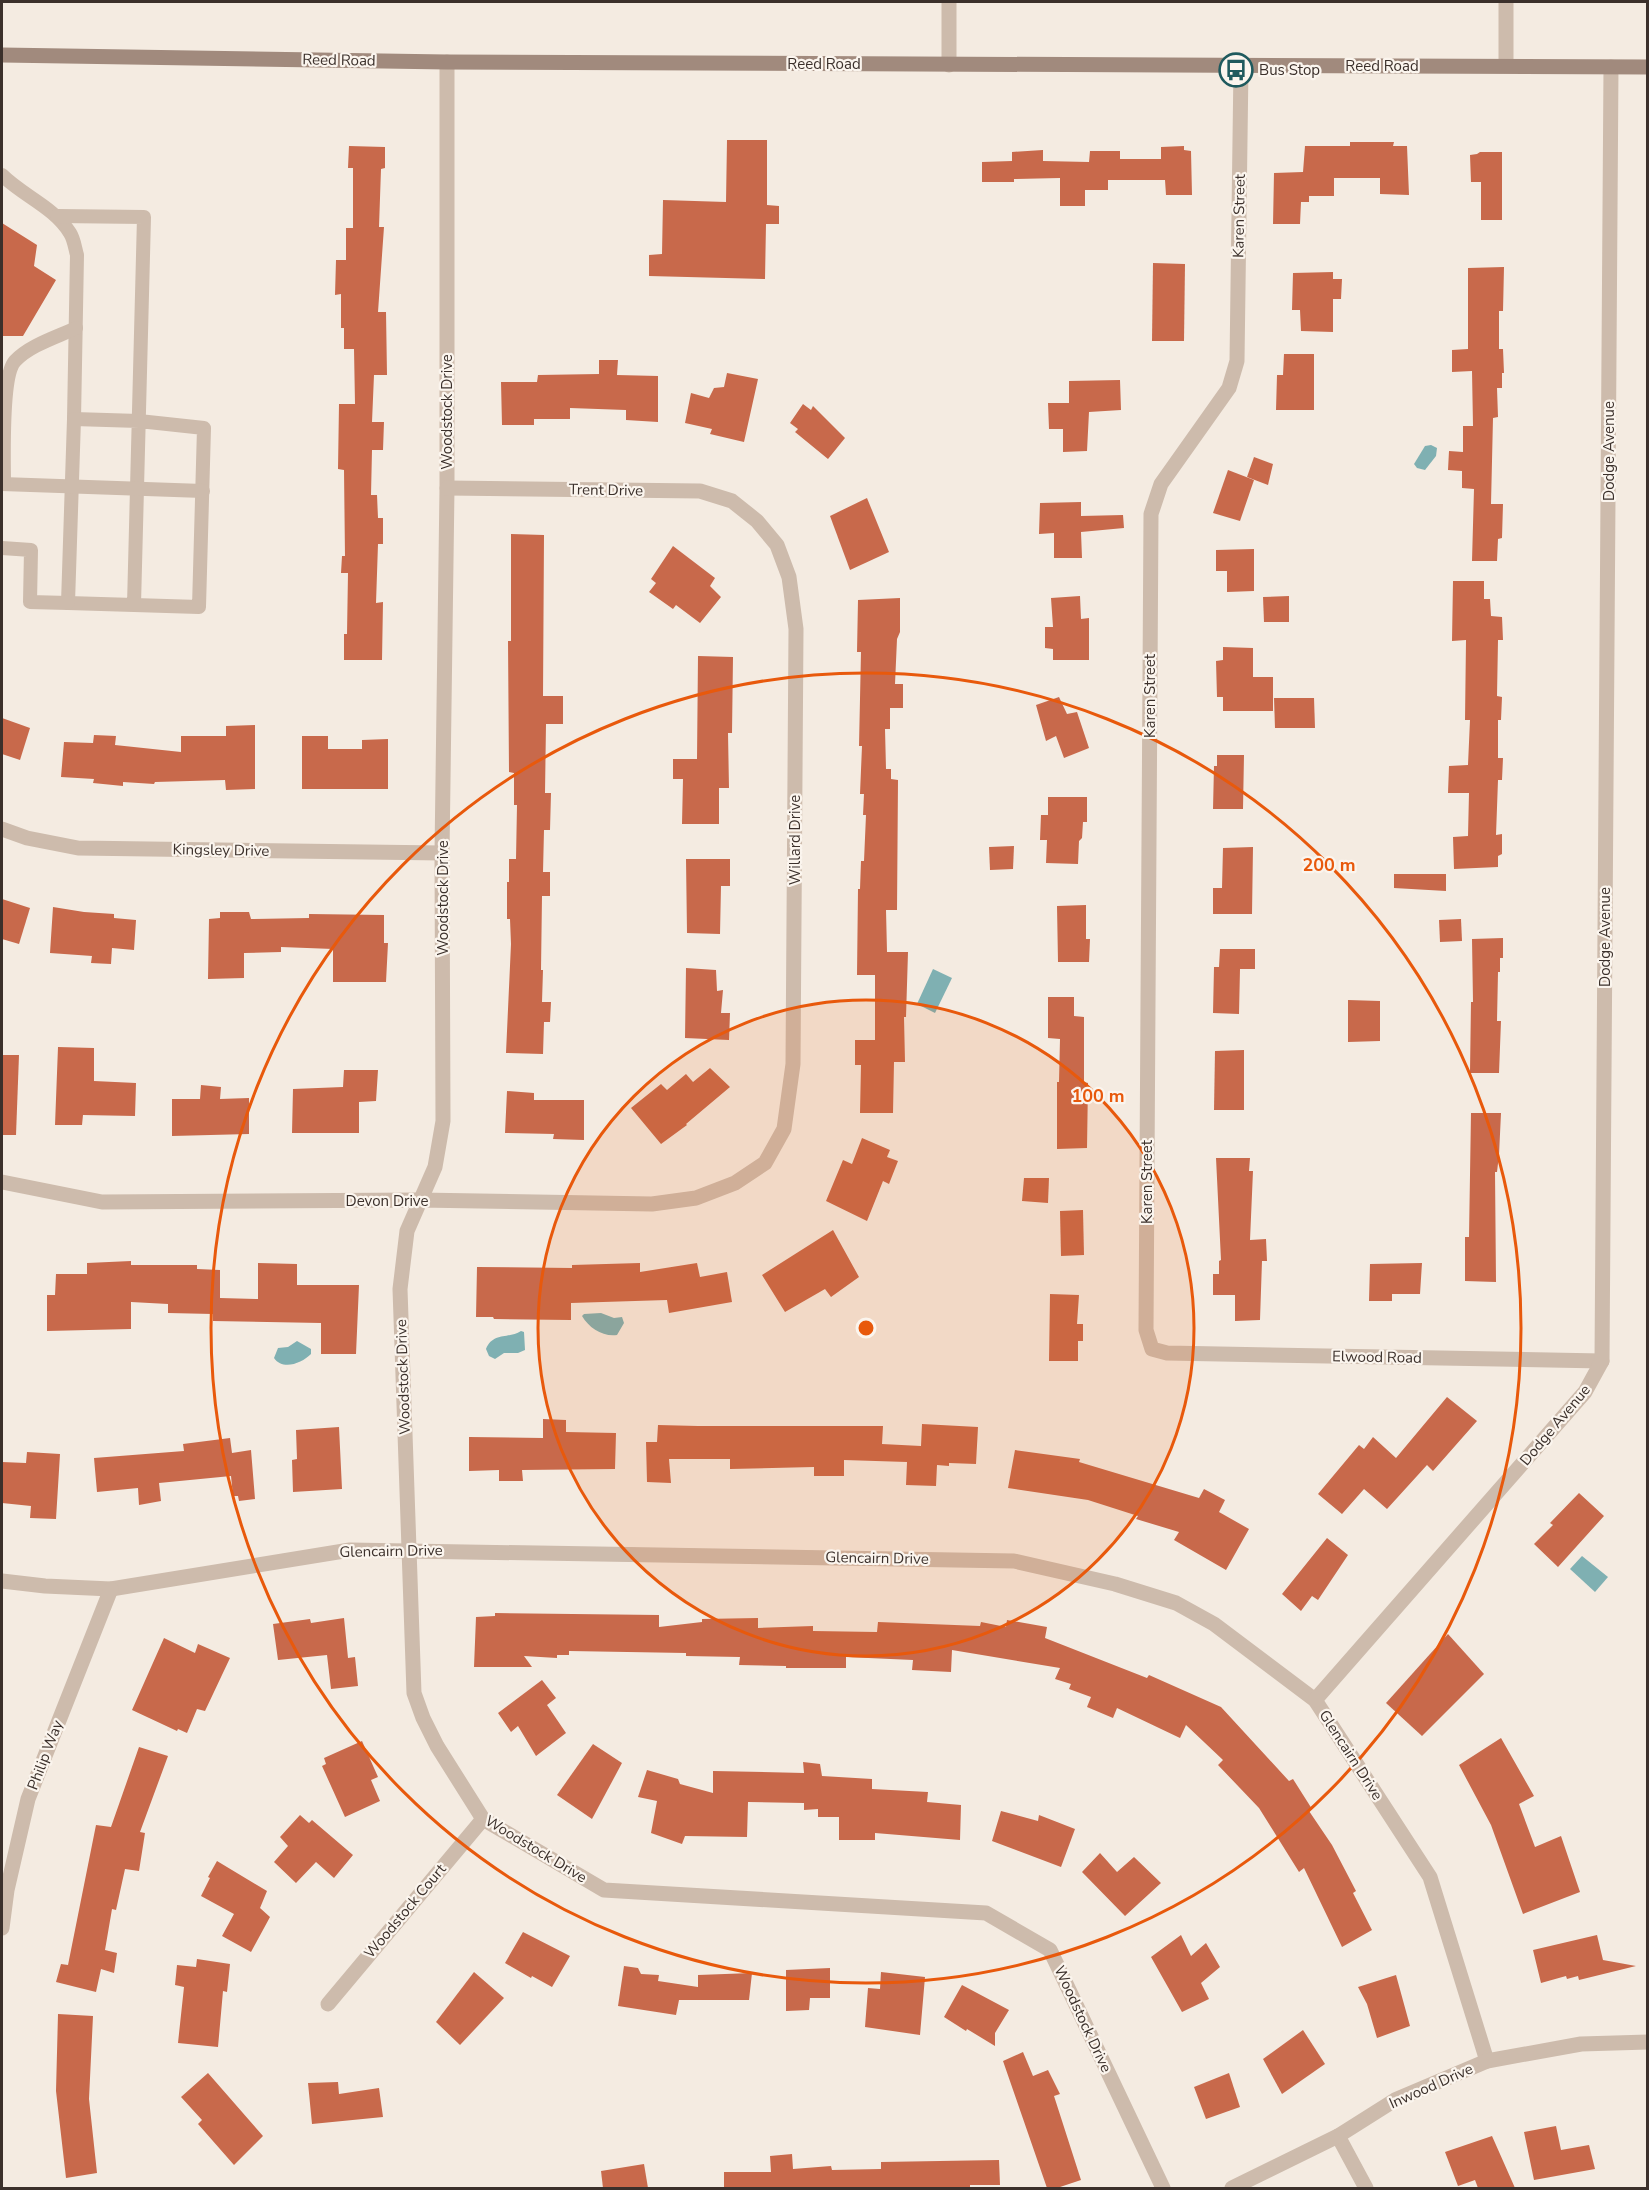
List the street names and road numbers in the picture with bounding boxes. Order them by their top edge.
street label: Reed Road [302,49,376,71]
street label: Reed Road [787,54,861,74]
street label: Reed Road [1345,56,1419,76]
street label: Karen Street [1228,173,1250,258]
street label: Woodstock Drive [437,354,457,470]
street label: Dodge Avenue [1599,401,1619,501]
street label: Trent Drive [569,479,643,501]
street label: Karen Street [1140,653,1160,738]
street label: Willard Drive [785,795,805,885]
street label: Kingsley Drive [172,839,270,861]
street label: Woodstock Drive [433,840,453,956]
street label: Dodge Avenue [1595,887,1615,987]
street label: Karen Street [1137,1139,1157,1224]
street label: Devon Drive [346,1191,428,1211]
street label: Woodstock Drive [391,1319,415,1435]
street label: Elwood Road [1332,1346,1422,1368]
street label: Dodge Avenue [1515,1380,1595,1470]
street label: Glencairn Drive [339,1540,443,1562]
street label: Glencairn Drive [825,1547,929,1569]
street label: Glencairn Drive [1314,1706,1388,1804]
street label: Philip Way [23,1717,68,1793]
street label: Woodstock Drive [481,1811,591,1887]
street label: Woodstock Court [360,1859,451,1962]
street label: Woodstock Drive [1050,1962,1116,2076]
street label: Inwood Drive [1386,2059,1476,2113]

